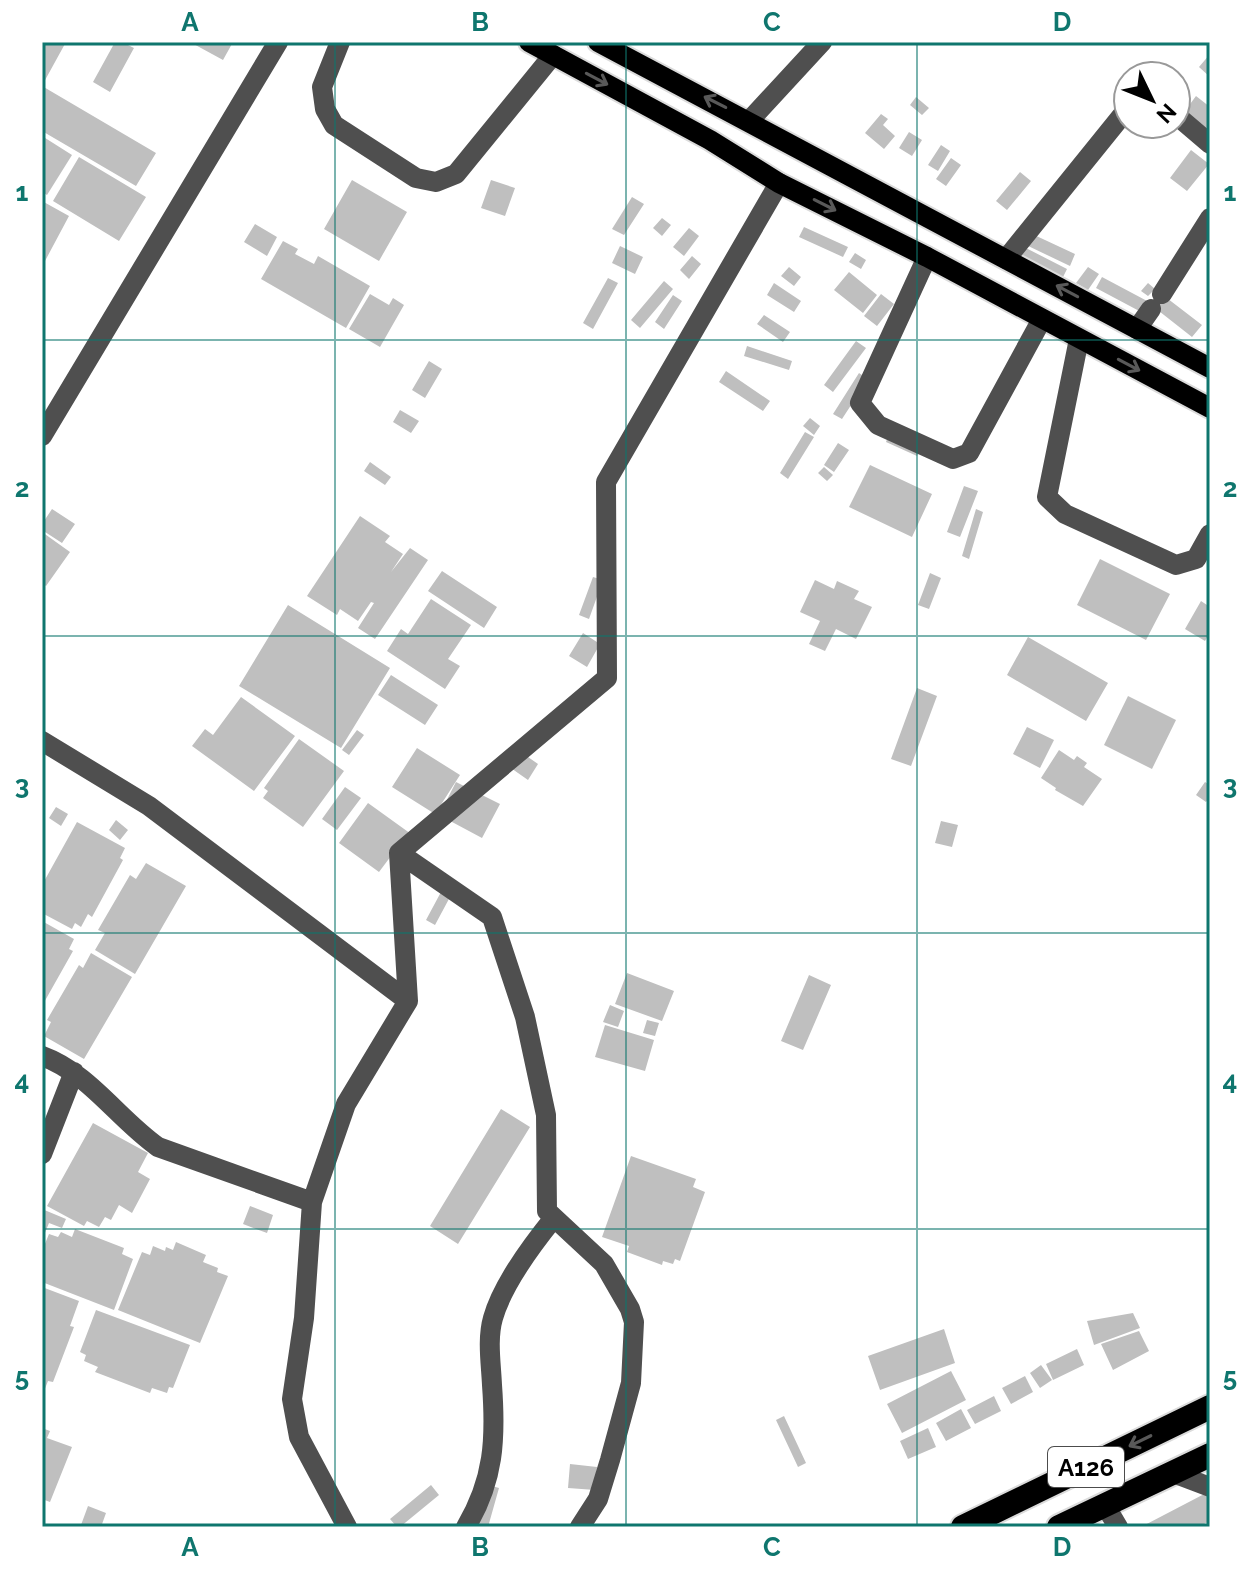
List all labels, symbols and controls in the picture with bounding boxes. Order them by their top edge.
text: A [181,7,199,37]
text: B [471,7,489,37]
text: C [763,7,781,37]
text: D [1053,7,1071,37]
north arrow [1112,60,1192,140]
one-way arrow [585,72,609,87]
one-way arrow [703,94,727,110]
text: N [1151,99,1182,129]
text: 1 [16,177,29,207]
text: 1 [1224,177,1237,207]
one-way arrow [812,198,836,214]
one-way arrow [1056,283,1079,299]
one-way arrow [1117,358,1141,374]
text: 2 [15,473,29,503]
text: 2 [1223,473,1237,503]
text: 3 [15,770,29,800]
text: 3 [1223,770,1237,800]
text: 4 [15,1066,29,1096]
text: 4 [1223,1066,1237,1096]
text: 5 [15,1362,29,1392]
text: 5 [1223,1362,1237,1392]
one-way arrow [1128,1434,1152,1449]
road number: A126 [1048,1447,1124,1487]
text: A [181,1532,199,1562]
text: B [471,1532,489,1562]
text: C [763,1532,781,1562]
text: D [1053,1532,1071,1562]

